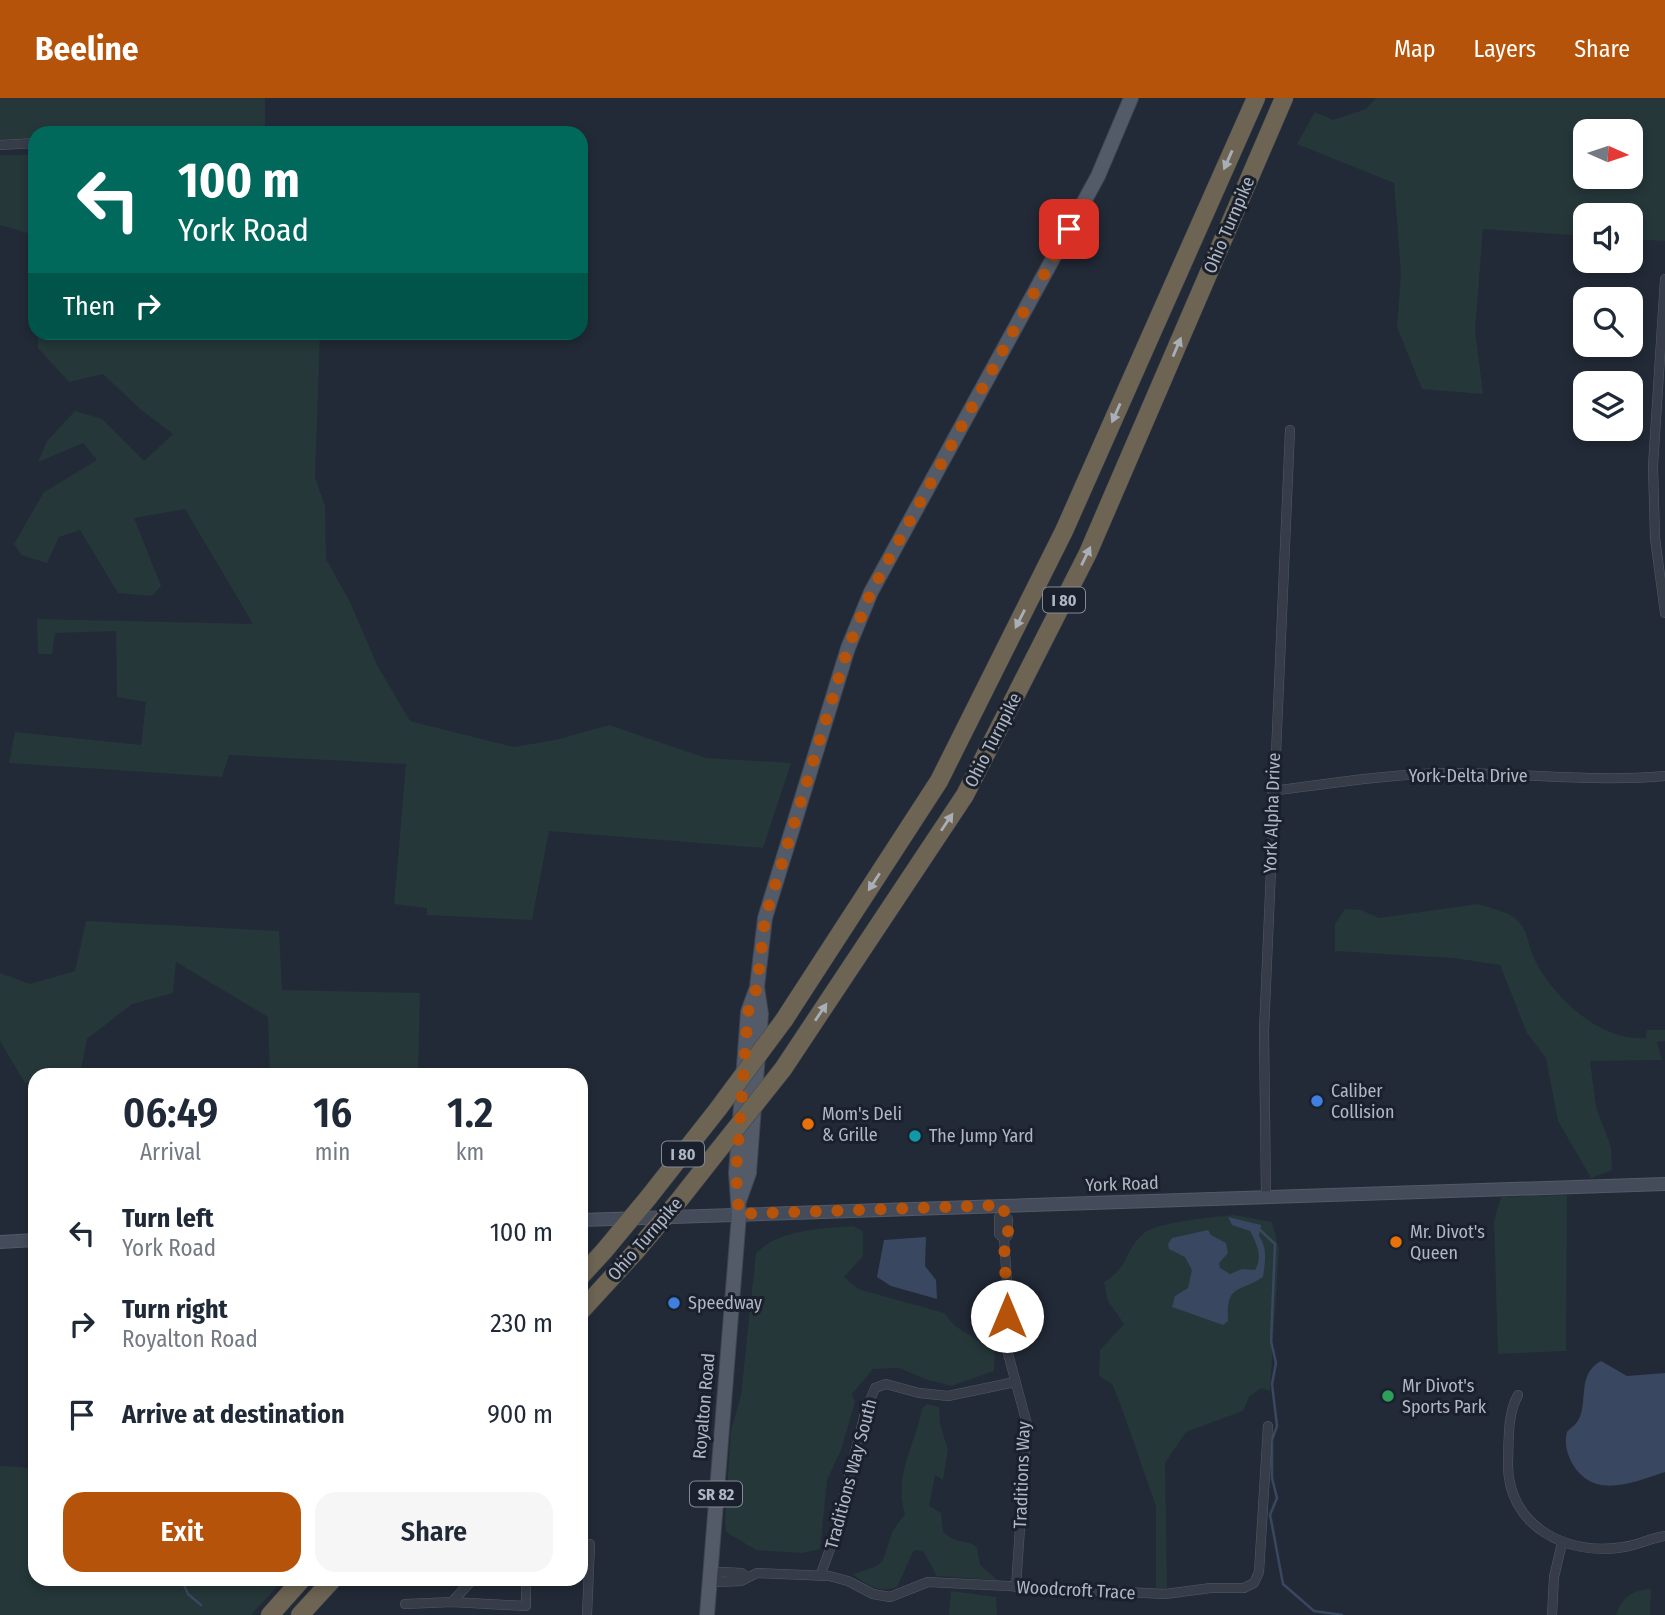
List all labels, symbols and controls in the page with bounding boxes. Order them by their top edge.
text: Beeline [35,29,139,69]
text: Map [1394,35,1436,63]
text: Layers [1474,35,1536,63]
text: Share [1574,35,1630,63]
north arrow [1573,119,1643,189]
map controls [1573,119,1643,441]
one-way arrow [1222,150,1233,171]
text: 100 m [178,151,300,210]
icon: left [63,154,154,245]
street label: Ohio Turnpike [1199,173,1259,277]
pin [1039,199,1099,259]
button: sound [1573,203,1643,273]
icon: arrive [1050,210,1088,248]
text: York Road [178,211,309,249]
icon: right [129,287,167,325]
button: search [1573,287,1643,357]
text: Then [63,291,115,322]
one-way arrow [1171,337,1183,357]
button: layers [1573,371,1643,441]
one-way arrow [1110,403,1121,424]
one-way arrow [1081,546,1092,566]
road number: I 80 [1043,587,1085,612]
one-way arrow [1014,609,1025,629]
street label: Ohio Turnpike [960,689,1026,791]
street label: York Alpha Drive [1259,752,1285,874]
street label: York-Delta Drive [1408,765,1528,787]
one-way arrow [940,813,953,832]
one-way arrow [867,872,880,892]
one-way arrow [814,1003,828,1021]
place label: Caliber Collision [1331,1080,1394,1123]
text: 06:49 [123,1088,218,1138]
text: 16 [313,1088,352,1138]
text: 1.2 [447,1088,493,1138]
marker: Caliber Collision [1309,1093,1325,1109]
place label: Mom's Deli & Grille [822,1103,902,1146]
marker: Mom's Deli & Grille [800,1116,816,1132]
place label: The Jump Yard [929,1125,1034,1147]
marker: The Jump Yard [907,1128,923,1144]
text: Arrival [140,1138,201,1166]
text: min [315,1138,350,1166]
text: km [456,1138,484,1166]
road number: I 80 [662,1142,704,1166]
street label: York Road [1085,1172,1159,1196]
street label: Ohio Turnpike [603,1193,687,1285]
text: Turn left [122,1203,214,1234]
icon: left [63,1214,101,1252]
text: 100 m [490,1217,553,1248]
place label: Mr. Divot's Queen [1410,1221,1485,1264]
text: York Road [122,1234,216,1262]
marker: Mr. Divot's Queen [1388,1234,1404,1250]
position arrow [970,1279,1044,1353]
place label: Speedway [688,1292,762,1314]
text: Turn right [122,1294,228,1325]
marker: Speedway [666,1295,682,1311]
icon: right [63,1305,101,1343]
text: 230 m [490,1308,553,1339]
text: Royalton Road [122,1325,258,1353]
street label: Royalton Road [688,1352,720,1460]
place label: Mr Divot's Sports Park [1402,1375,1487,1418]
marker: Mr Divot's Sports Park [1380,1388,1396,1404]
icon: arrive [63,1396,101,1434]
street label: Traditions Way South [820,1396,882,1552]
text: Arrive at destination [122,1399,345,1430]
text: 900 m [487,1399,553,1430]
street label: Traditions Way [1009,1421,1035,1529]
road number: SR 82 [690,1482,742,1506]
button: Exit [63,1492,301,1572]
button: Share [315,1492,553,1572]
street label: Woodcroft Trace [1016,1576,1136,1604]

